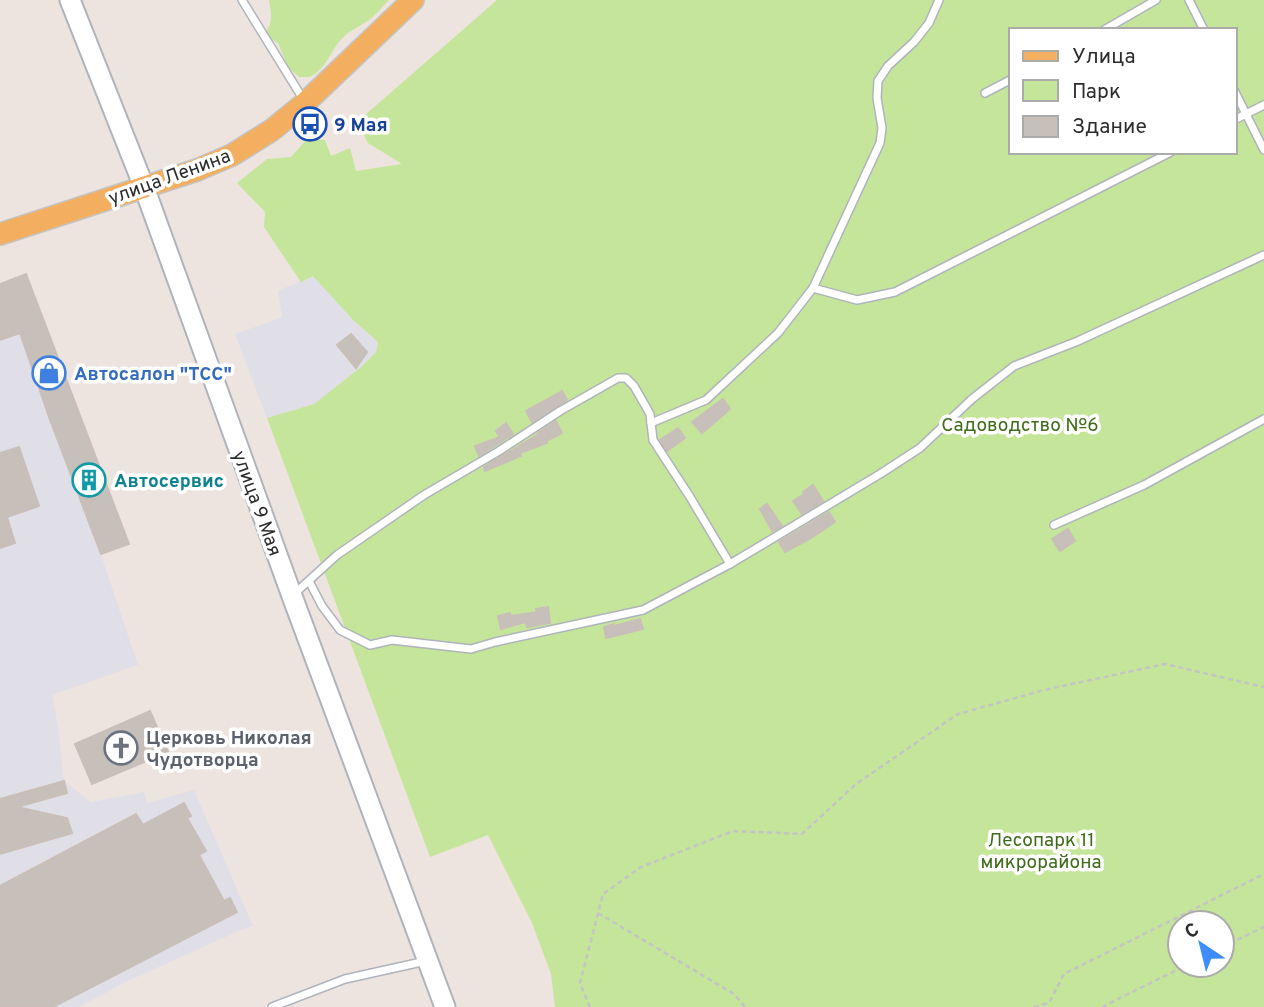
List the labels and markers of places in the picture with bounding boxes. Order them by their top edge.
bus stop icon: 9 Мая [291,105,329,143]
place label: 9 Мая [334,114,388,138]
shop icon: Автосалон "ТСС" [30,354,68,392]
place label: Автосалон "ТСС" [74,363,232,387]
building icon: Автосервис [70,461,108,499]
place label: Автосервис [114,470,224,494]
place label: Церковь Николая Чудотворца [146,727,312,773]
church icon: Церковь Николая Чудотворца [102,729,140,767]

